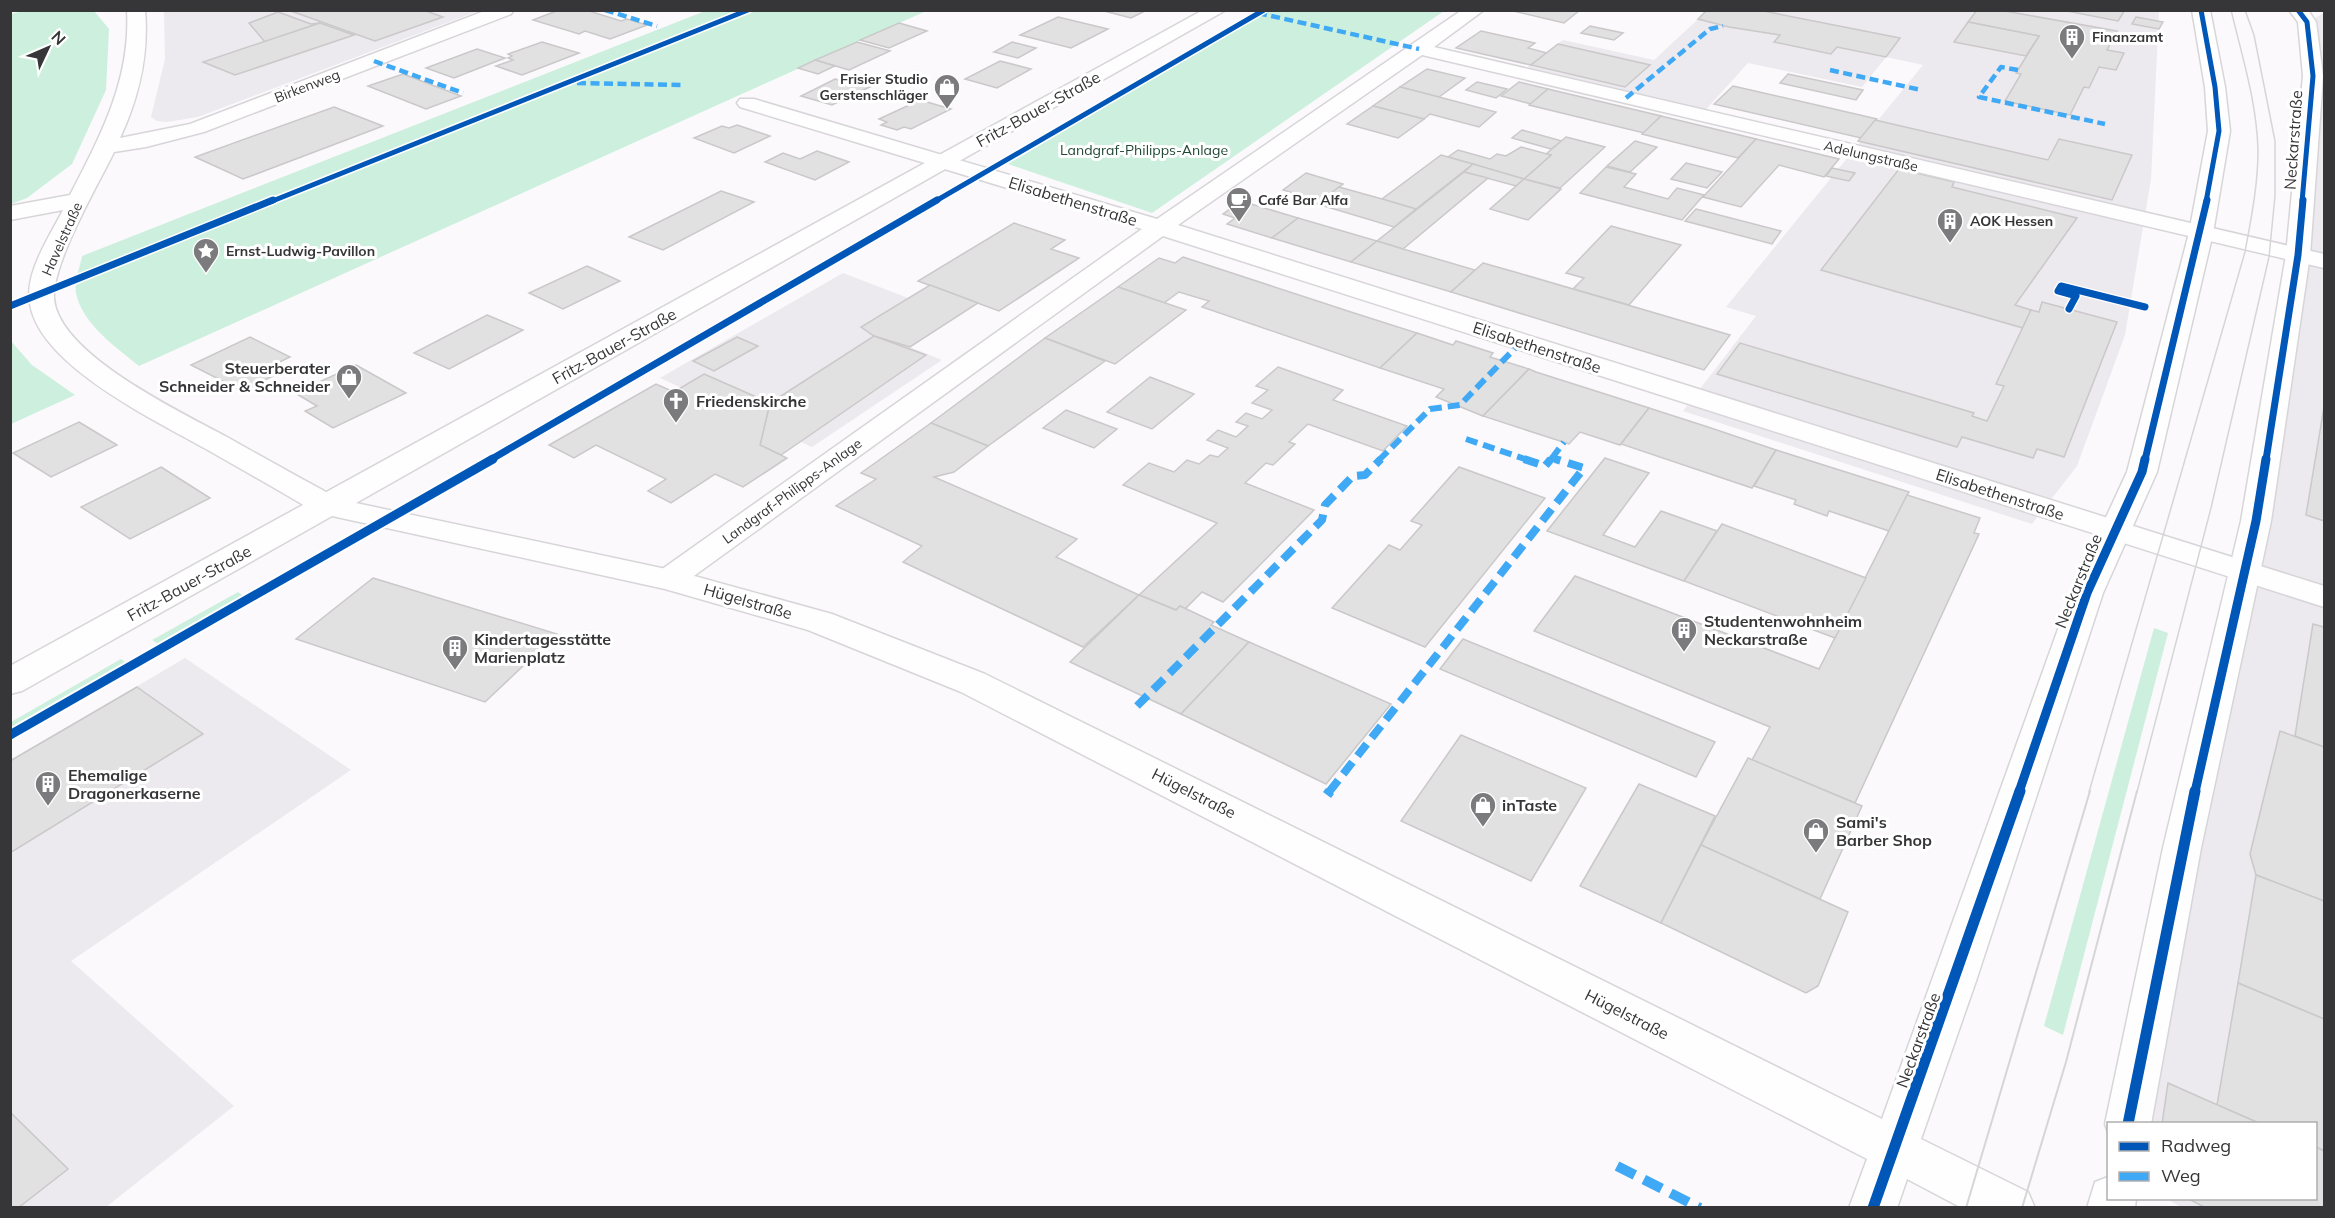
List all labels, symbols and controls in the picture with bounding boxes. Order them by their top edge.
north arrow [18,18,78,78]
building icon: Finanzamt [2057,22,2087,60]
text: N [47,26,70,49]
place label: Finanzamt [2092,28,2164,46]
street label: Birkenweg [272,65,342,107]
street label: Fritz-Bauer-Straße [973,67,1103,151]
place label: Frisier Studio Gerstenschläger [820,70,928,104]
shop icon: Frisier Studio Gerstenschläger [932,72,962,110]
street label: Neckarstraße [2280,90,2306,190]
street label: Adelungstraße [1822,136,1920,176]
park label: Landgraf-Philipps-Anlage [1060,141,1228,159]
street label: Elisabethenstraße [1006,172,1140,230]
cafe icon: Café Bar Alfa [1224,185,1254,223]
place label: Café Bar Alfa [1258,191,1348,209]
street label: Havelstraße [38,199,86,279]
building icon: AOK Hessen [1935,206,1965,244]
place label: AOK Hessen [1970,212,2053,230]
place icon: Ernst-Ludwig-Pavillon [191,236,221,274]
place label: Ernst-Ludwig-Pavillon [226,242,375,260]
street label: Fritz-Bauer-Straße [549,304,679,388]
street label: Elisabethenstraße [1470,317,1604,377]
place label: Steuerberater Schneider & Schneider [159,358,331,396]
shop icon: Steuerberater Schneider & Schneider [334,362,364,400]
church icon: Friedenskirche [661,386,691,424]
place label: Friedenskirche [696,391,806,411]
street label: Landgraf-Philipps-Anlage [719,434,865,548]
street label: Elisabethenstraße [1933,464,2067,524]
street label: Neckarstraße [2050,531,2106,631]
street label: Fritz-Bauer-Straße [124,541,254,625]
street label: Hügelstraße [701,579,795,623]
place label: Studentenwohnheim Neckarstraße [1704,611,1862,649]
building icon: Studentenwohnheim Neckarstraße [1669,615,1699,653]
place label: Kindertagesstätte Marienplatz [474,629,611,667]
building icon: Kindertagesstätte Marienplatz [440,633,470,671]
street label: Hügelstraße [1149,763,1239,823]
place label: Ehemalige Dragonerkaserne [68,765,201,803]
building icon: Ehemalige Dragonerkaserne [33,769,63,807]
shop icon: inTaste [1468,790,1498,828]
place label: inTaste [1502,795,1557,815]
place label: Sami's Barber Shop [1836,812,1932,850]
shop icon: Sami's Barber Shop [1801,816,1831,854]
street label: Hügelstraße [1582,984,1672,1044]
street label: Neckarstraße [1892,990,1944,1090]
legend [2107,1122,2317,1200]
text: Radweg [2161,1134,2231,1157]
text: Weg [2161,1164,2201,1187]

